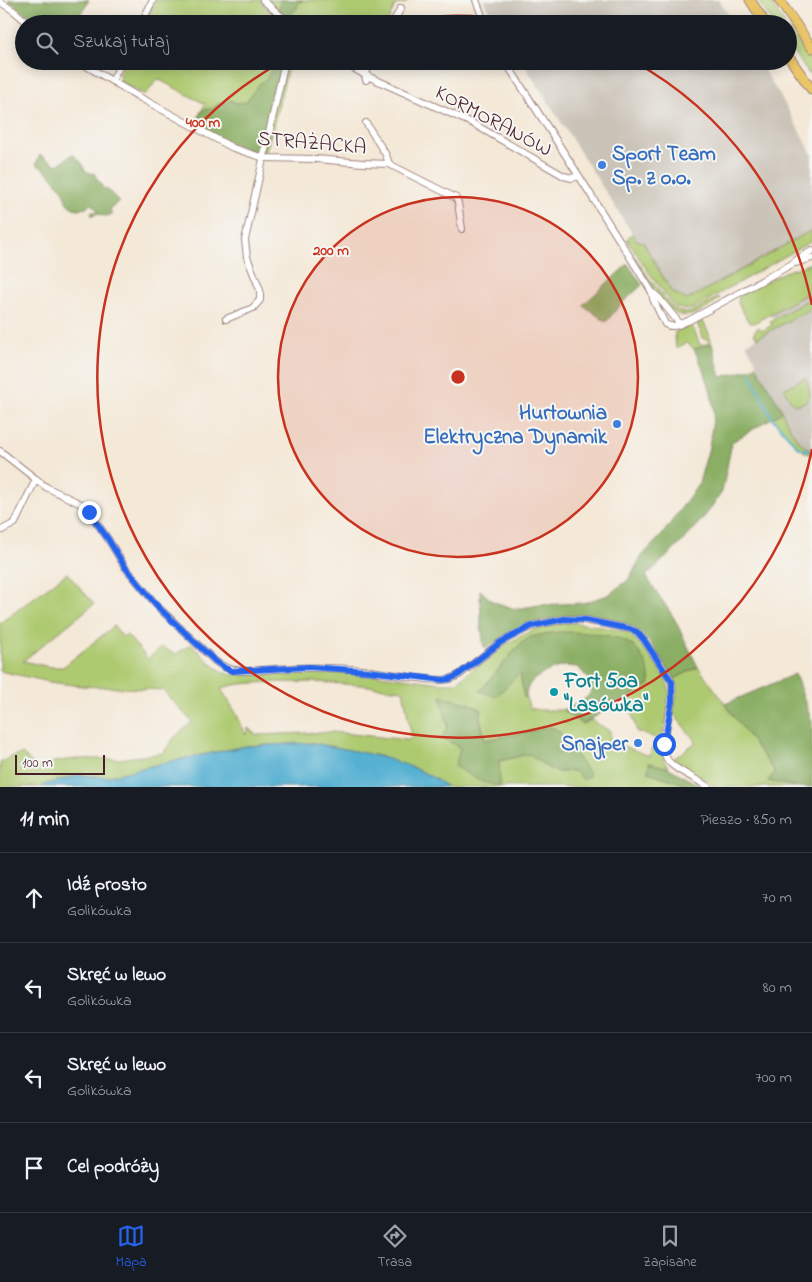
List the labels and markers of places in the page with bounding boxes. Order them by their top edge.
place label: Sport Team Sp. z o.o. [612,140,716,194]
marker: Sport Team Sp. z o.o. [596,159,608,171]
centre of rings [449,368,467,386]
place label: Hurtownia Elektryczna Dynamik [423,399,608,455]
marker: Hurtownia Elektryczna Dynamik [611,418,623,430]
place label: Fort 50a "Lasówka" [563,667,649,721]
marker: Fort 50a "Lasówka" [548,686,560,698]
place label: Snajper [561,730,628,760]
marker: Snajper [632,737,644,749]

